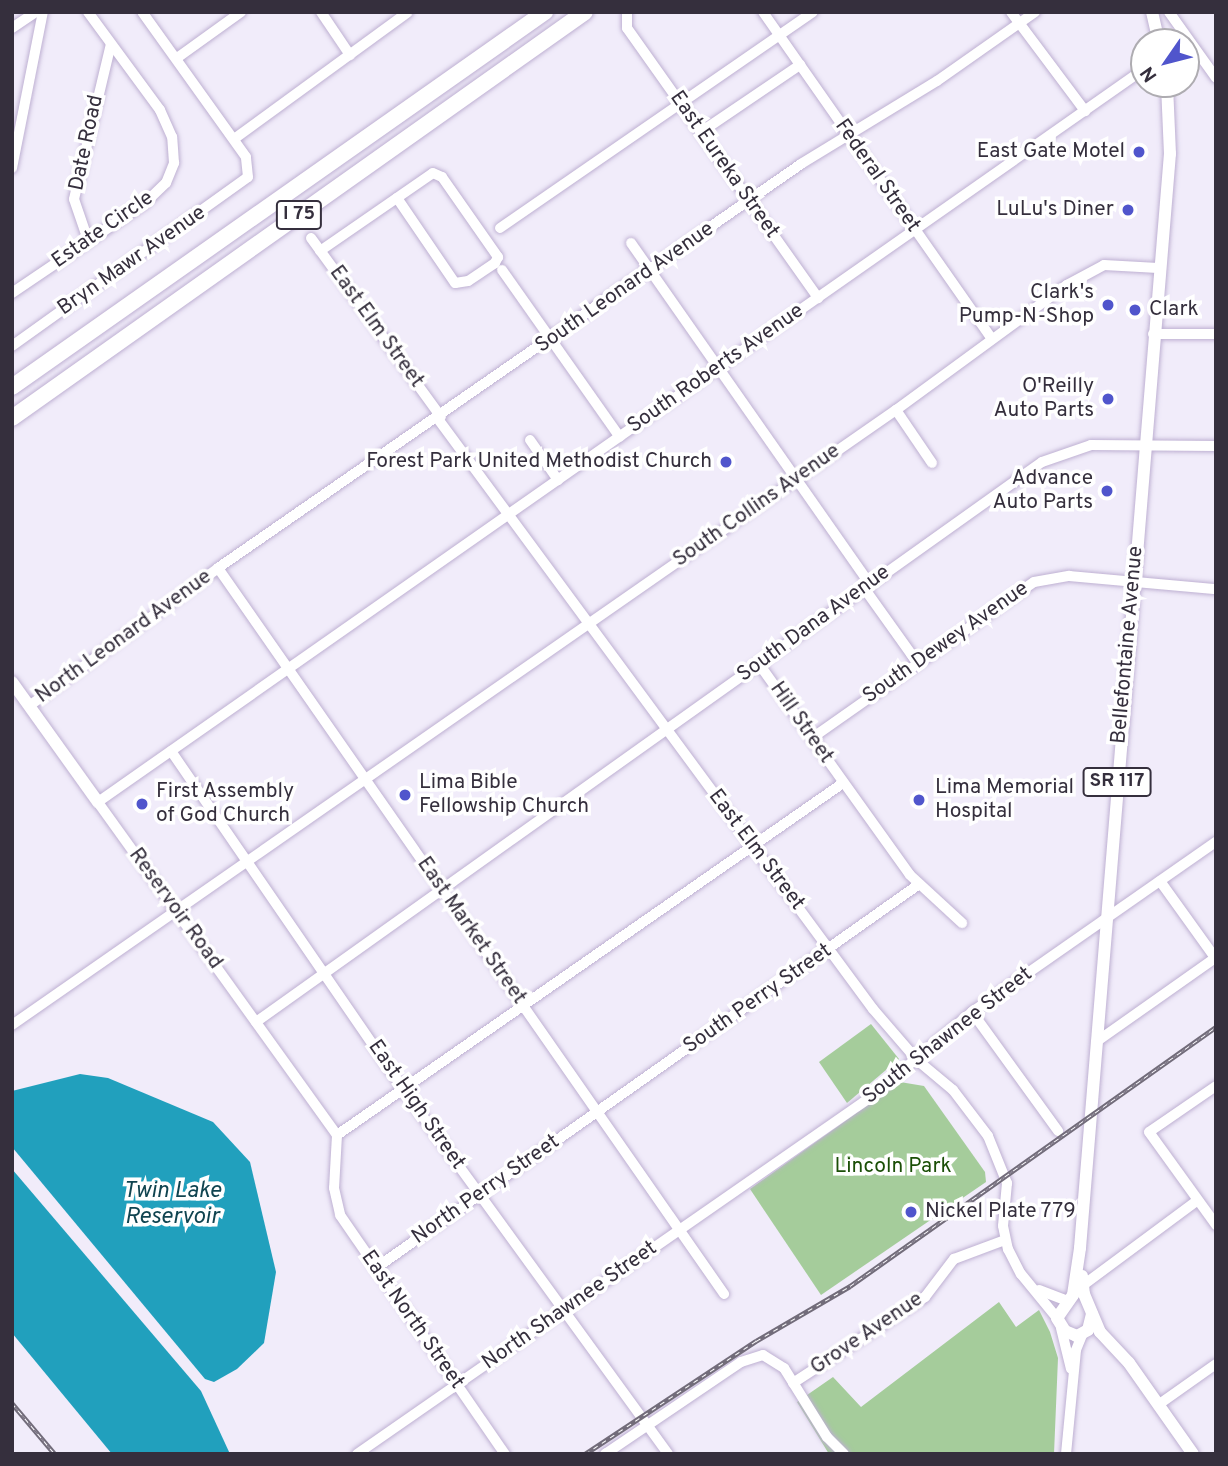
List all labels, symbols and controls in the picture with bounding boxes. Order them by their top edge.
north arrow [1130,28,1200,98]
text: N [1136,61,1163,86]
street label: East Eureka Street [664,87,784,243]
street label: Date Road [65,93,109,193]
street label: Federal Street [829,115,925,237]
place label: East Gate Motel [977,139,1125,165]
marker: East Gate Motel [1131,144,1147,160]
street label: Estate Circle [47,186,159,274]
place label: LuLu's Diner [996,197,1114,223]
street label: Bryn Mawr Avenue [53,200,211,322]
road number: I 75 [274,200,324,230]
marker: LuLu's Diner [1120,202,1136,218]
street label: South Leonard Avenue [531,217,719,359]
street label: East Elm Street [323,261,429,393]
place label: Clark's Pump-N-Shop [959,280,1094,330]
marker: Clark's Pump-N-Shop [1100,297,1116,313]
place label: Clark [1149,297,1199,323]
street label: South Roberts Avenue [623,298,809,440]
marker: Clark [1127,302,1143,318]
place label: O'Reilly Auto Parts [993,374,1094,424]
marker: O'Reilly Auto Parts [1100,391,1116,407]
street label: South Collins Avenue [668,439,846,573]
place label: Forest Park United Methodist Church [366,449,712,475]
marker: Forest Park United Methodist Church [718,454,734,470]
place label: Advance Auto Parts [992,466,1093,516]
marker: Advance Auto Parts [1099,483,1115,499]
street label: Bellefontaine Avenue [1107,545,1149,745]
street label: South Dana Avenue [732,560,896,688]
street label: North Leonard Avenue [31,564,217,710]
street label: South Dewey Avenue [858,576,1034,710]
street label: Hill Street [764,677,838,769]
road number: SR 117 [1082,766,1152,797]
place label: Lima Bible Fellowship Church [419,770,589,820]
place label: Lima Memorial Hospital [935,775,1074,825]
place label: First Assembly of God Church [156,779,295,829]
street label: East Elm Street [702,785,810,915]
marker: Lima Bible Fellowship Church [397,787,413,803]
marker: Lima Memorial Hospital [909,790,929,810]
marker: First Assembly of God Church [134,796,150,812]
street label: Reservoir Road [123,844,227,974]
street label: East Market Street [411,853,531,1009]
street label: South Perry Street [679,938,837,1060]
street label: South Shawnee Street [858,962,1038,1110]
street label: East High Street [362,1035,470,1175]
street label: North Perry Street [407,1130,565,1250]
park label: Lincoln Park [834,1154,952,1180]
water label: Twin Lake Reservoir [123,1178,221,1232]
place label: Nickel Plate 779 [925,1199,1077,1225]
marker: Nickel Plate 779 [903,1204,919,1220]
street label: North Shawnee Street [478,1236,662,1376]
street label: East North Street [355,1246,469,1394]
street label: Grove Avenue [806,1287,928,1381]

